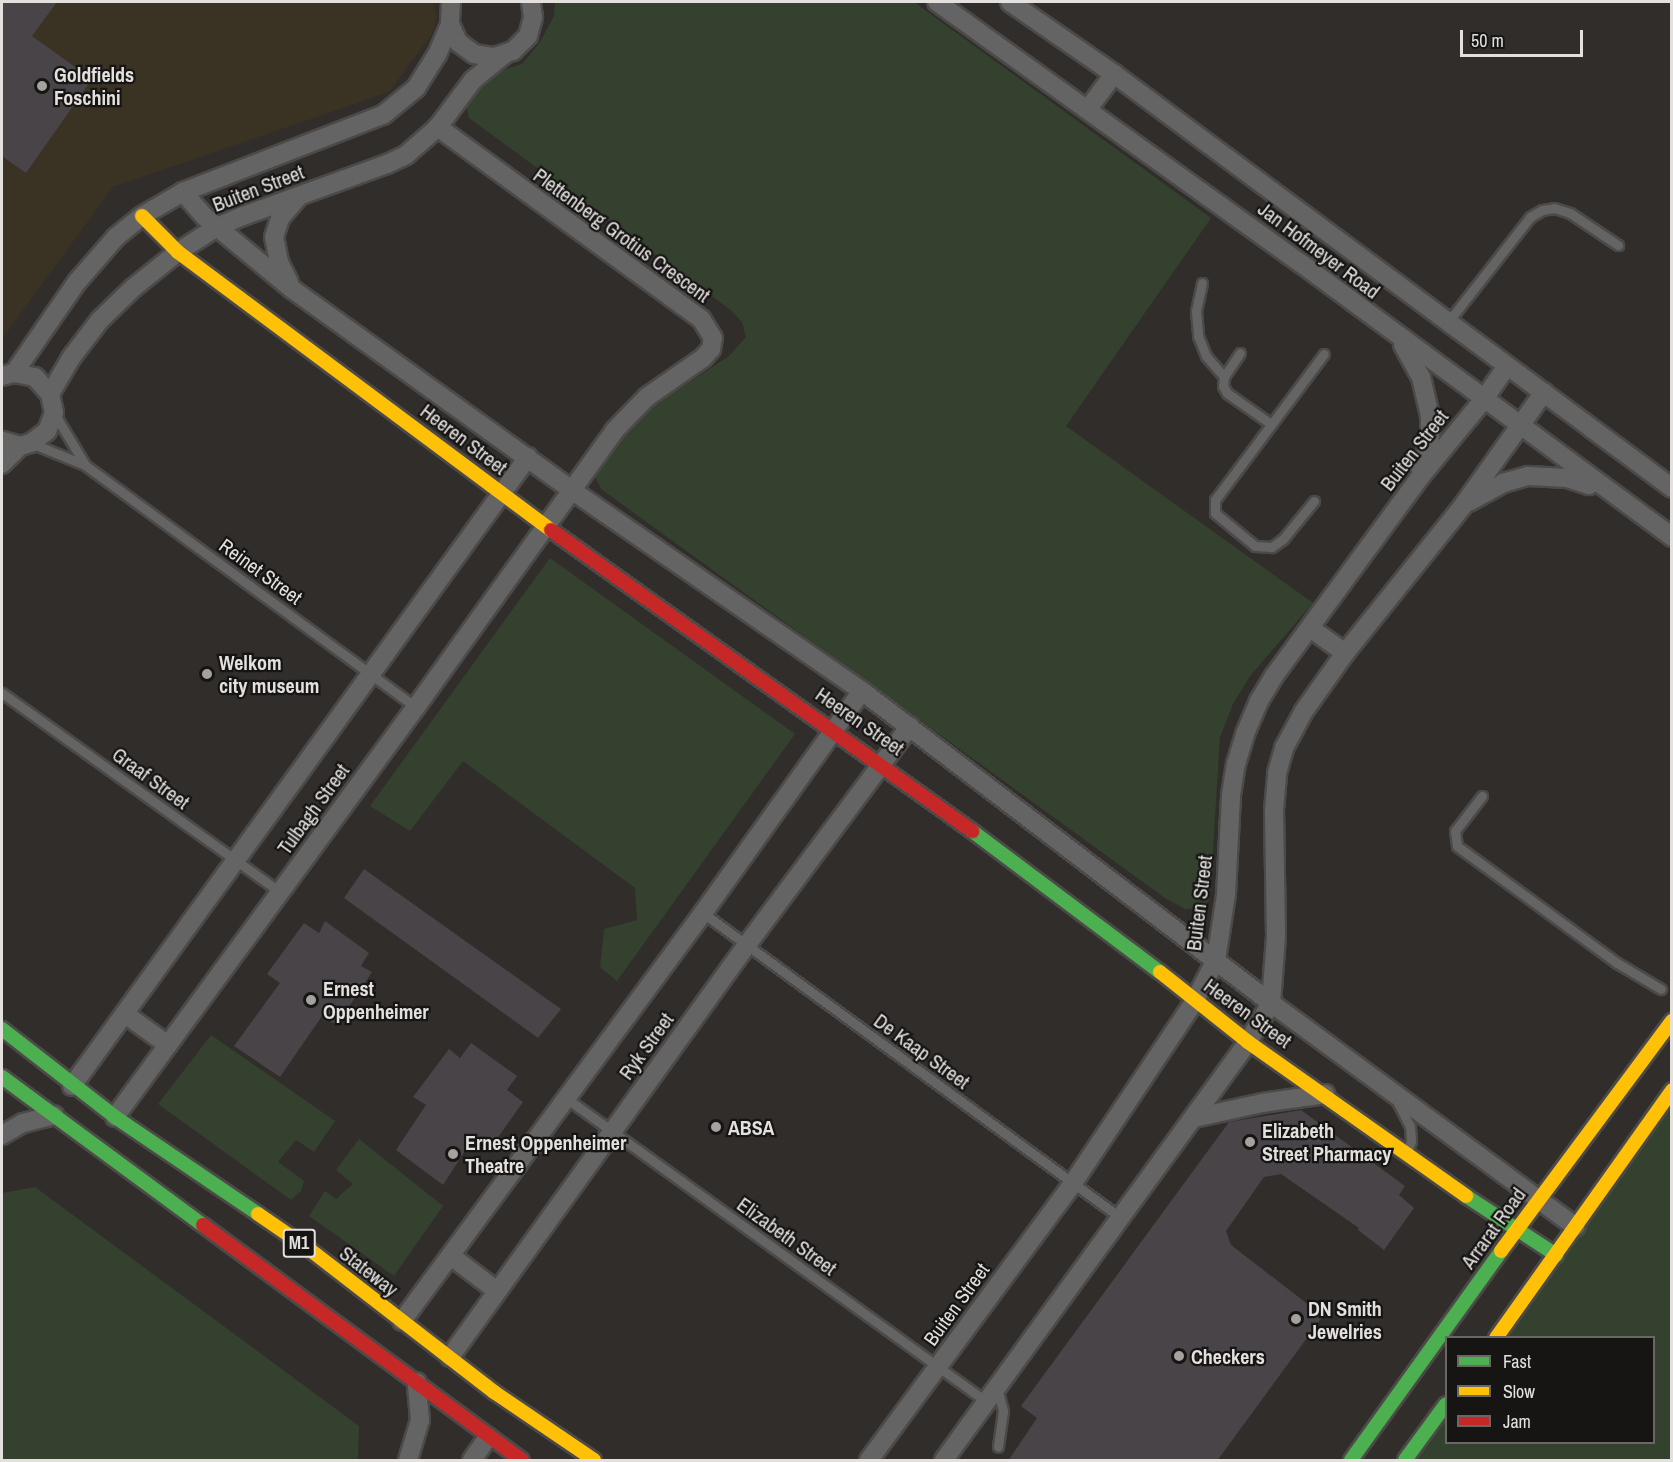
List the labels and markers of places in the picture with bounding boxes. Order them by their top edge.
place label: Goldfields Foschini [54,62,134,109]
marker: Goldfields Foschini [35,79,49,93]
place label: Welkom city museum [219,650,319,697]
marker: Welkom city museum [200,667,214,681]
place label: Ernest Oppenheimer [323,976,429,1023]
marker: Ernest Oppenheimer [304,993,318,1007]
place label: ABSA [728,1115,774,1139]
place label: Elizabeth Street Pharmacy [1262,1118,1391,1165]
marker: ABSA [709,1120,723,1134]
place label: Ernest Oppenheimer Theatre [465,1130,626,1177]
marker: Elizabeth Street Pharmacy [1243,1135,1257,1149]
marker: Ernest Oppenheimer Theatre [446,1147,460,1161]
place label: DN Smith Jewelries [1308,1296,1382,1343]
marker: DN Smith Jewelries [1289,1312,1303,1326]
place label: Checkers [1191,1344,1265,1368]
marker: Checkers [1172,1349,1186,1363]

